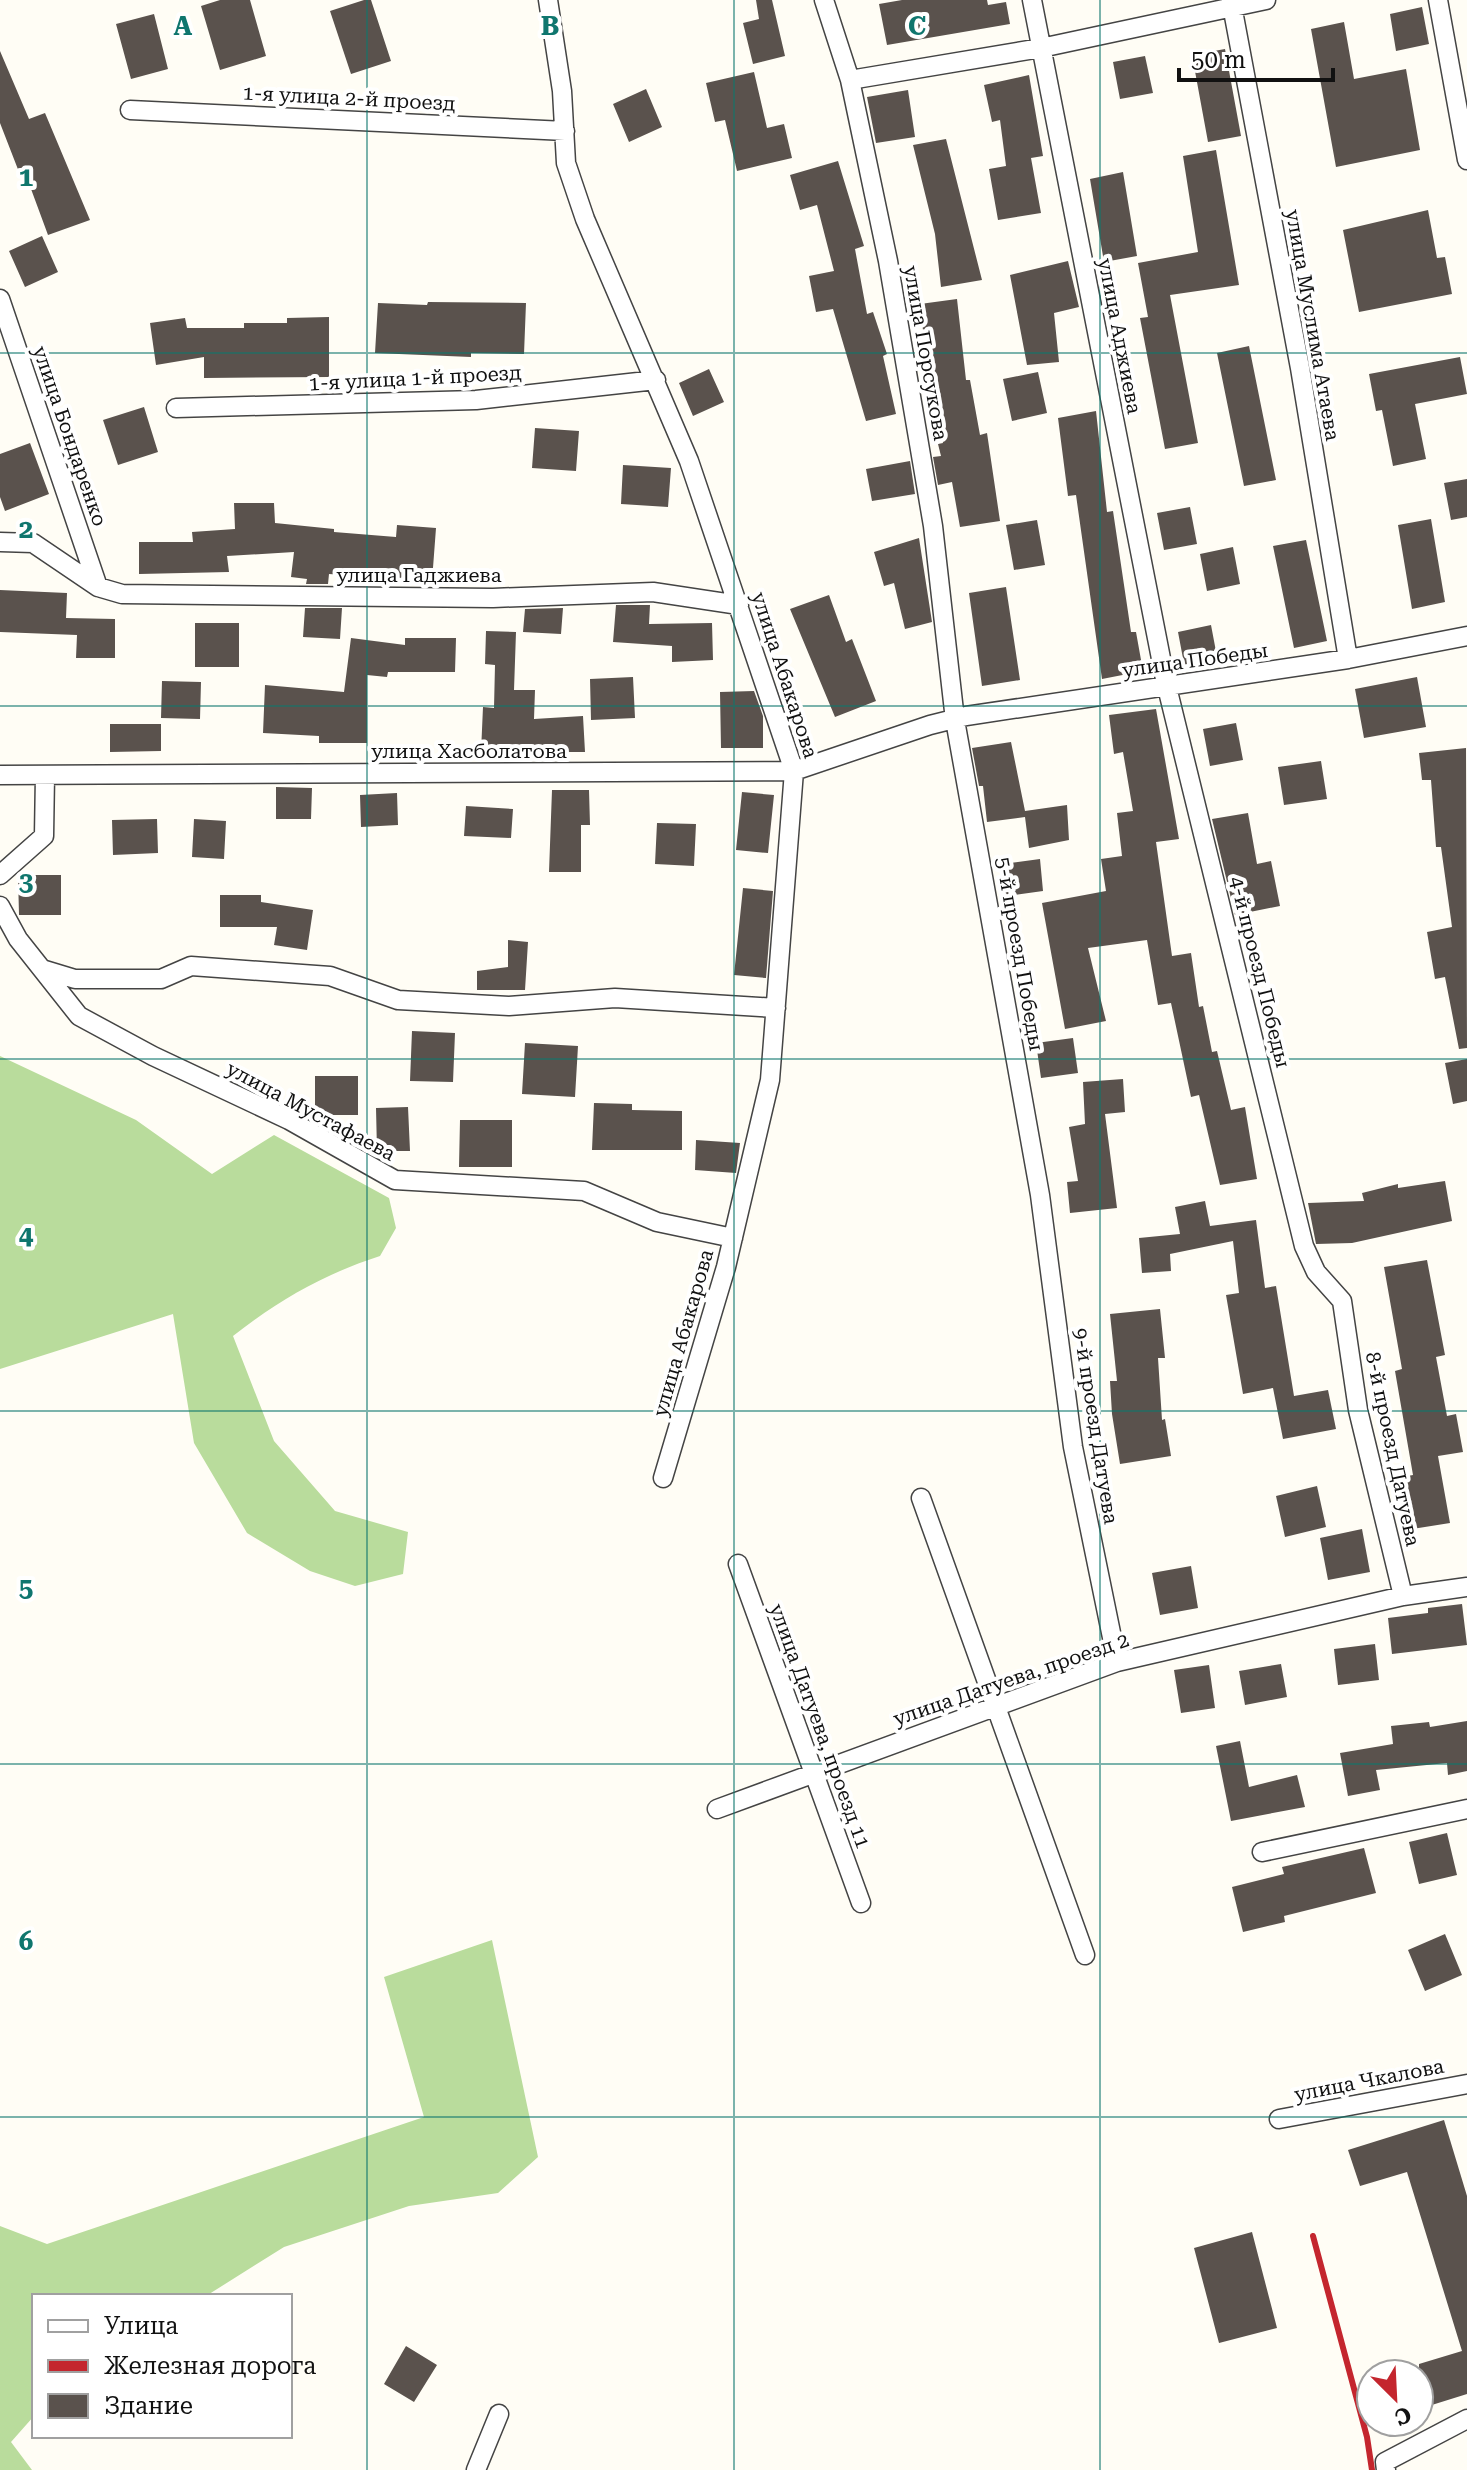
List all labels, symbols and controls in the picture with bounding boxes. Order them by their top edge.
text: A [174,11,193,41]
text: B [541,11,559,41]
text: C [908,11,926,41]
scale bar [1179,32,1333,82]
text: 50 m [1191,46,1246,74]
street label: 1-я улица 2-й проезд [242,80,456,116]
text: 1 [19,162,33,192]
street label: улица Муслима Атаева [1281,208,1345,443]
street label: улица Аджиева [1093,256,1147,416]
street label: улица Порсукова [899,264,953,443]
street label: улица Бондаренко [28,343,112,529]
street label: 1-я улица 1-й проезд [308,360,522,396]
text: 2 [19,514,33,544]
street label: улица Гаджиева [337,563,502,587]
street label: улица Абакарова [747,589,823,761]
street label: улица Победы [1121,638,1269,682]
street label: улица Хасболатова [371,739,567,763]
street label: 5-й проезд Победы [991,855,1049,1053]
text: 3 [19,867,33,897]
street label: 4-й проезд Победы [1225,874,1295,1070]
street label: улица Мустафаева [222,1056,400,1166]
text: 4 [19,1220,34,1250]
street label: улица Абакарова [648,1246,718,1419]
street label: 9-й проезд Датуева [1069,1326,1123,1526]
street label: 8-й проезд Датуева [1361,1350,1425,1548]
text: 5 [19,1573,33,1603]
street label: улица Датуева, проезд 11 [765,1600,875,1852]
street label: улица Датуева, проезд 2 [890,1627,1132,1731]
text: 6 [19,1926,33,1956]
street label: улица Чкалова [1292,2054,1446,2106]
legend [32,2294,292,2438]
text: Улица [104,2312,178,2340]
text: Железная дорога [104,2352,316,2380]
north arrow [1355,2358,1435,2438]
text: Здание [104,2392,193,2420]
text: С [1391,2401,1415,2430]

